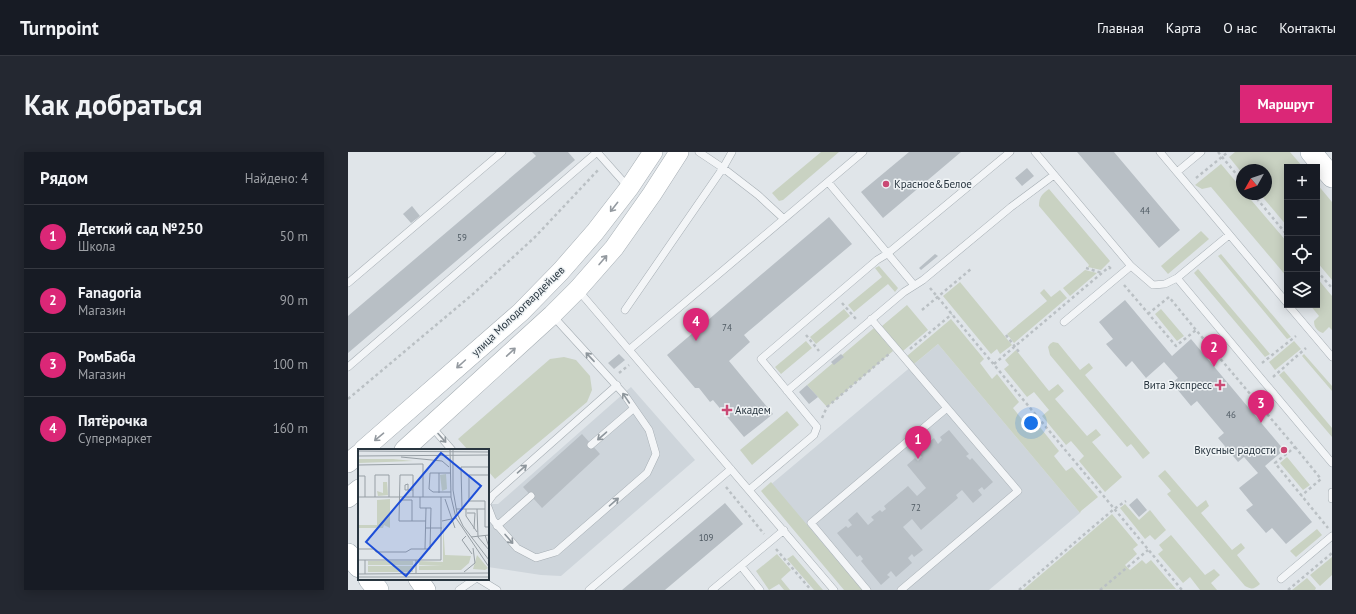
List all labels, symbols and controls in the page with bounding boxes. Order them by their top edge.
text: Turnpoint [20,16,99,40]
text: Главная [1097,19,1144,37]
text: Карта [1166,19,1201,37]
text: О нас [1223,19,1257,37]
text: Контакты [1279,19,1336,37]
button: Маршрут [1240,85,1332,123]
text: Как добраться [24,86,202,123]
north arrow [1236,164,1272,200]
map controls [1284,164,1320,308]
button: + [1284,164,1320,200]
text: Рядом [40,167,88,189]
text: Найдено: 4 [245,170,308,187]
place label: Красное&Белое [894,177,972,191]
marker: Красное&Белое [881,179,891,189]
button: − [1284,200,1320,236]
one-way arrow [610,201,618,212]
house number: 44 [1140,205,1150,216]
text: Детский сад №250 [78,219,203,238]
text: 1 [49,228,57,245]
text: 50 m [280,228,308,245]
house number: 59 [457,232,467,243]
button: locate [1284,236,1320,272]
text: Школа [78,238,115,255]
one-way arrow [599,255,608,265]
street label: улица Молодогвардейцев [468,263,568,359]
button: layers [1284,272,1320,308]
text: Fanagoria [78,283,142,302]
text: 2 [49,292,57,309]
text: 90 m [280,292,308,309]
text: Магазин [78,302,126,319]
pin: 4 [683,308,709,341]
house number: 74 [722,322,732,333]
pin: 2 [1201,334,1227,367]
text: РомБаба [78,347,136,366]
one-way arrow [506,348,516,357]
one-way arrow [586,352,595,362]
text: 3 [49,356,57,373]
text: 100 m [273,356,308,373]
one-way arrow [456,360,467,369]
text: Магазин [78,366,126,383]
place label: Вита Экспресс [1143,378,1212,392]
marker: Вита Экспресс [1215,380,1225,390]
pin: 3 [1248,390,1274,423]
one-way arrow [622,393,630,404]
place label: Академ [735,403,771,417]
marker: Академ [722,405,732,415]
house number: 46 [1226,409,1236,420]
text: Пятёрочка [78,411,147,430]
your location [1021,413,1041,433]
text: 4 [49,420,57,437]
text: 160 m [273,420,308,437]
pin: 1 [905,426,931,459]
text: Супермаркет [78,430,152,447]
one-way arrow [597,431,607,440]
one-way arrow [373,433,384,442]
one-way arrow [437,433,446,443]
place label: Вкусные радости [1194,443,1276,457]
marker: Вкусные радости [1279,445,1289,455]
inset map [358,449,489,580]
one-way arrow [517,465,527,474]
one-way arrow [608,498,619,507]
house number: 72 [911,502,921,513]
house number: 109 [699,532,713,543]
one-way arrow [505,534,514,545]

